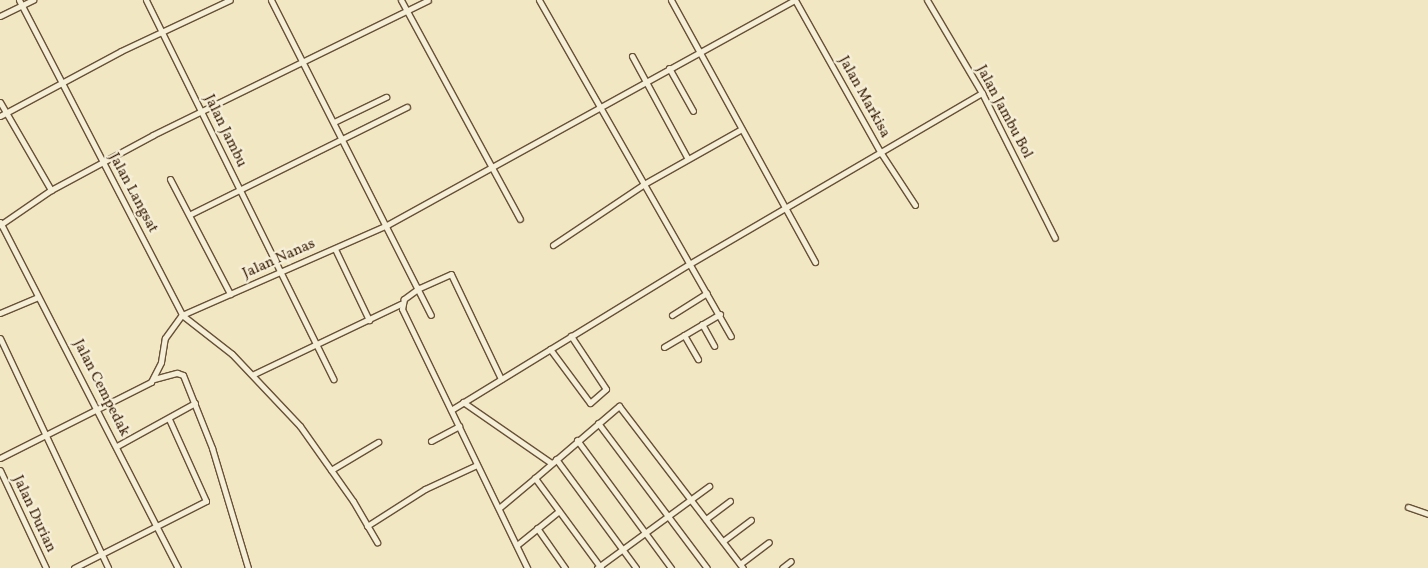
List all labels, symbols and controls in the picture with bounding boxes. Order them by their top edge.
street label: Jalan Markisa [834,53,894,141]
street label: Jalan Jambu Bol [972,62,1036,162]
street label: Jalan Jambu [200,92,250,170]
street label: Jalan Langsat [104,150,162,236]
street label: Jalan Nanas [240,235,318,283]
street label: Jalan Cempedak [69,337,133,439]
street label: Jalan Durian [8,473,60,555]

